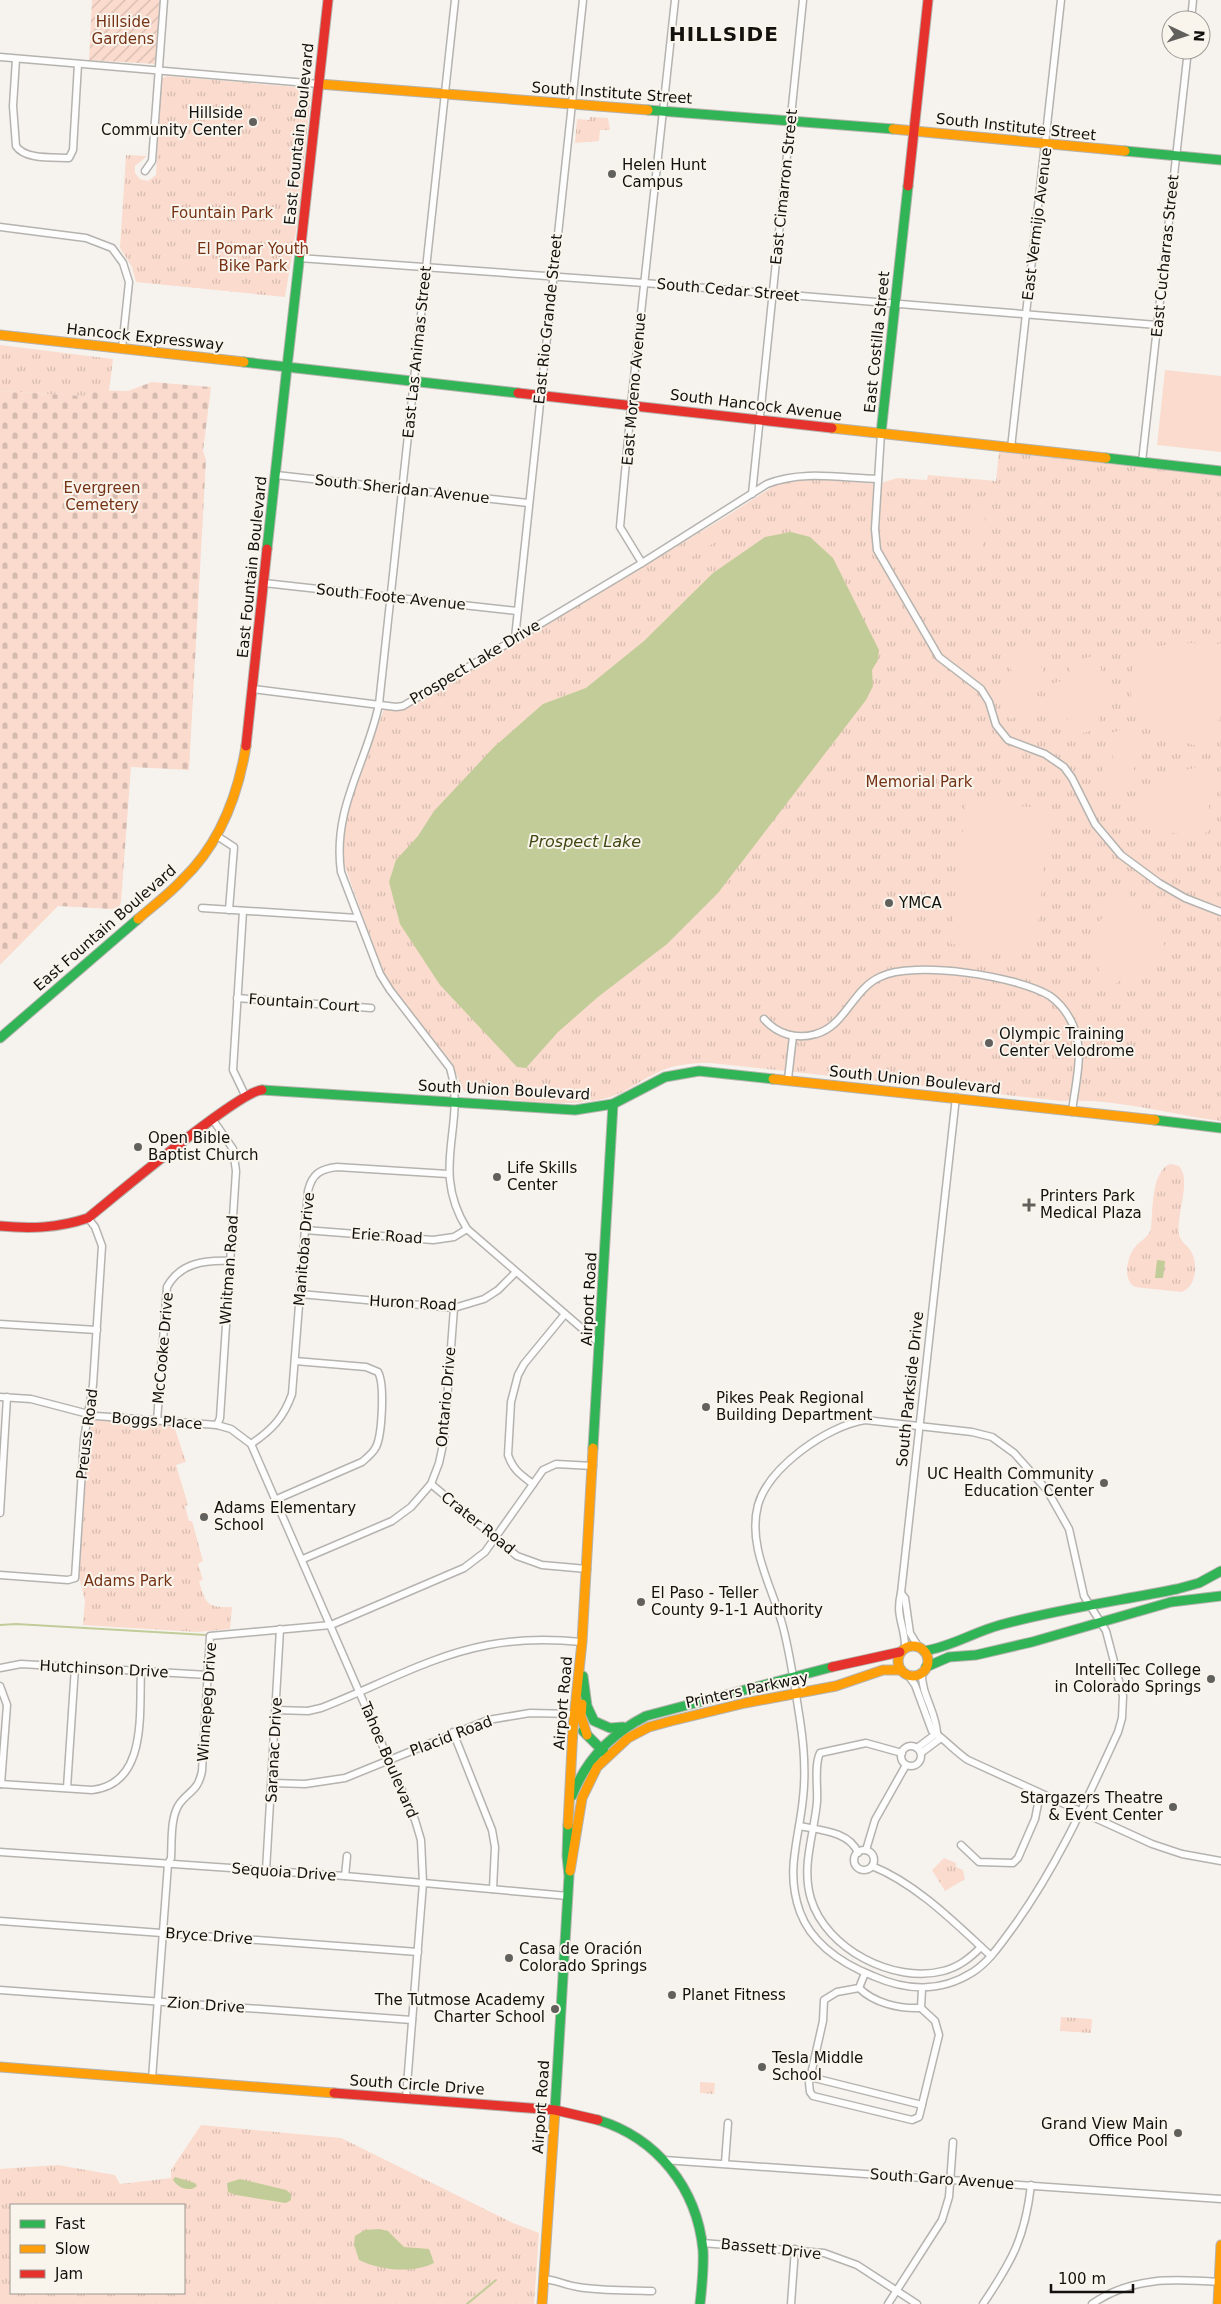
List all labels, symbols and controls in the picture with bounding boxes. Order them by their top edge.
north arrow [1161,10,1211,60]
park label: Hillside Gardens [92,13,155,48]
district label: HILLSIDE [669,22,779,46]
text: N [1191,30,1207,42]
street label: East Fountain Boulevard [280,42,318,226]
street label: South Institute Street [531,78,693,108]
place label: Hillside Community Center [101,104,244,139]
street label: East Cimarron Street [767,108,801,266]
street label: South Institute Street [935,110,1097,144]
marker: Hillside Community Center [247,116,259,128]
street label: East Vermijo Avenue [1019,146,1055,302]
place label: Helen Hunt Campus [622,156,706,191]
marker: Helen Hunt Campus [606,168,618,180]
street label: East Cucharras Street [1148,174,1183,338]
park label: Fountain Park [171,204,273,222]
street label: East Rio Grande Street [530,233,566,405]
park label: El Pomar Youth Bike Park [197,240,309,275]
street label: East Las Animas Street [399,265,435,439]
street label: East Costilla Street [861,270,893,414]
street label: South Cedar Street [656,275,800,305]
street label: East Moreno Avenue [618,312,650,466]
street label: Hancock Expressway [65,320,225,354]
street label: South Hancock Avenue [669,386,843,424]
street label: South Sheridan Avenue [314,471,490,507]
street label: East Fountain Boulevard [233,475,271,659]
park label: Evergreen Cemetery [64,479,140,514]
street label: South Foote Avenue [315,580,467,614]
street label: Prospect Lake Drive [407,616,543,708]
park label: Memorial Park [866,773,973,791]
water label: Prospect Lake [529,832,641,851]
street label: East Fountain Boulevard [30,861,180,995]
place label: YMCA [898,894,943,912]
marker: YMCA [883,897,895,909]
street label: Fountain Court [248,990,360,1016]
place label: Olympic Training Center Velodrome [999,1025,1134,1060]
marker: Olympic Training Center Velodrome [983,1037,995,1049]
street label: South Union Boulevard [828,1062,1002,1098]
street label: South Union Boulevard [417,1077,591,1103]
place label: Open Bible Baptist Church [148,1129,259,1164]
marker: Open Bible Baptist Church [132,1141,144,1153]
place label: Life Skills Center [507,1159,578,1194]
marker: Life Skills Center [491,1171,503,1183]
place label: Printers Park Medical Plaza [1040,1187,1142,1222]
street label: Manitoba Drive [290,1191,318,1307]
marker: Printers Park Medical Plaza [1022,1198,1036,1212]
street label: Whitman Road [216,1214,242,1326]
street label: Erie Road [351,1225,423,1247]
street label: Airport Road [578,1252,600,1346]
street label: McCooke Drive [149,1291,177,1405]
street label: Huron Road [369,1292,457,1314]
street label: South Parkside Drive [893,1310,927,1468]
street label: Ontario Drive [433,1346,459,1448]
street label: Preuss Road [72,1388,102,1480]
place label: Pikes Peak Regional Building Department [716,1389,873,1424]
marker: Pikes Peak Regional Building Department [700,1401,712,1413]
street label: Boggs Place [111,1409,203,1433]
place label: UC Health Community Education Center [927,1465,1095,1500]
marker: UC Health Community Education Center [1098,1477,1110,1489]
street label: Crater Road [438,1488,518,1558]
place label: Adams Elementary School [214,1499,356,1534]
marker: Adams Elementary School [198,1511,210,1523]
park label: Adams Park [84,1572,172,1590]
place label: El Paso - Teller County 9-1-1 Authority [651,1584,823,1619]
marker: El Paso - Teller County 9-1-1 Authority [635,1596,647,1608]
street label: Winnepeg Drive [194,1642,220,1762]
street label: Airport Road [550,1656,576,1750]
street label: Hutchinson Drive [39,1657,169,1681]
place label: IntelliTec College in Colorado Springs [1055,1661,1201,1696]
street label: Printers Parkway [684,1668,810,1712]
marker: IntelliTec College in Colorado Springs [1205,1673,1217,1685]
street label: Saranac Drive [262,1697,286,1803]
street label: Tahoe Boulevard [356,1698,422,1821]
street label: Placid Road [407,1712,495,1760]
place label: Stargazers Theatre & Event Center [1020,1789,1164,1824]
marker: Stargazers Theatre & Event Center [1167,1801,1179,1813]
street label: Sequoia Drive [231,1859,337,1885]
street label: Bryce Drive [165,1924,253,1948]
place label: Casa de Oración Colorado Springs [519,1940,647,1975]
marker: Casa de Oración Colorado Springs [503,1952,515,1964]
place label: Planet Fitness [682,1986,786,2004]
marker: Planet Fitness [666,1989,678,2001]
place label: The Tutmose Academy Charter School [374,1991,545,2026]
street label: Zion Drive [167,1993,245,2017]
marker: The Tutmose Academy Charter School [549,2003,561,2015]
place label: Tesla Middle School [771,2049,863,2084]
street label: Airport Road [529,2060,553,2154]
marker: Tesla Middle School [756,2061,768,2073]
street label: South Circle Drive [349,2071,485,2099]
place label: Grand View Main Office Pool [1041,2115,1168,2150]
marker: Grand View Main Office Pool [1172,2127,1184,2139]
street label: South Garo Avenue [869,2165,1015,2193]
legend [10,2204,185,2294]
text: Fast [55,2215,85,2233]
street label: Bassett Drive [720,2235,822,2263]
text: Slow [55,2240,90,2258]
scale bar [1051,2262,1134,2294]
text: Jam [54,2265,83,2283]
text: 100 m [1058,2270,1106,2288]

